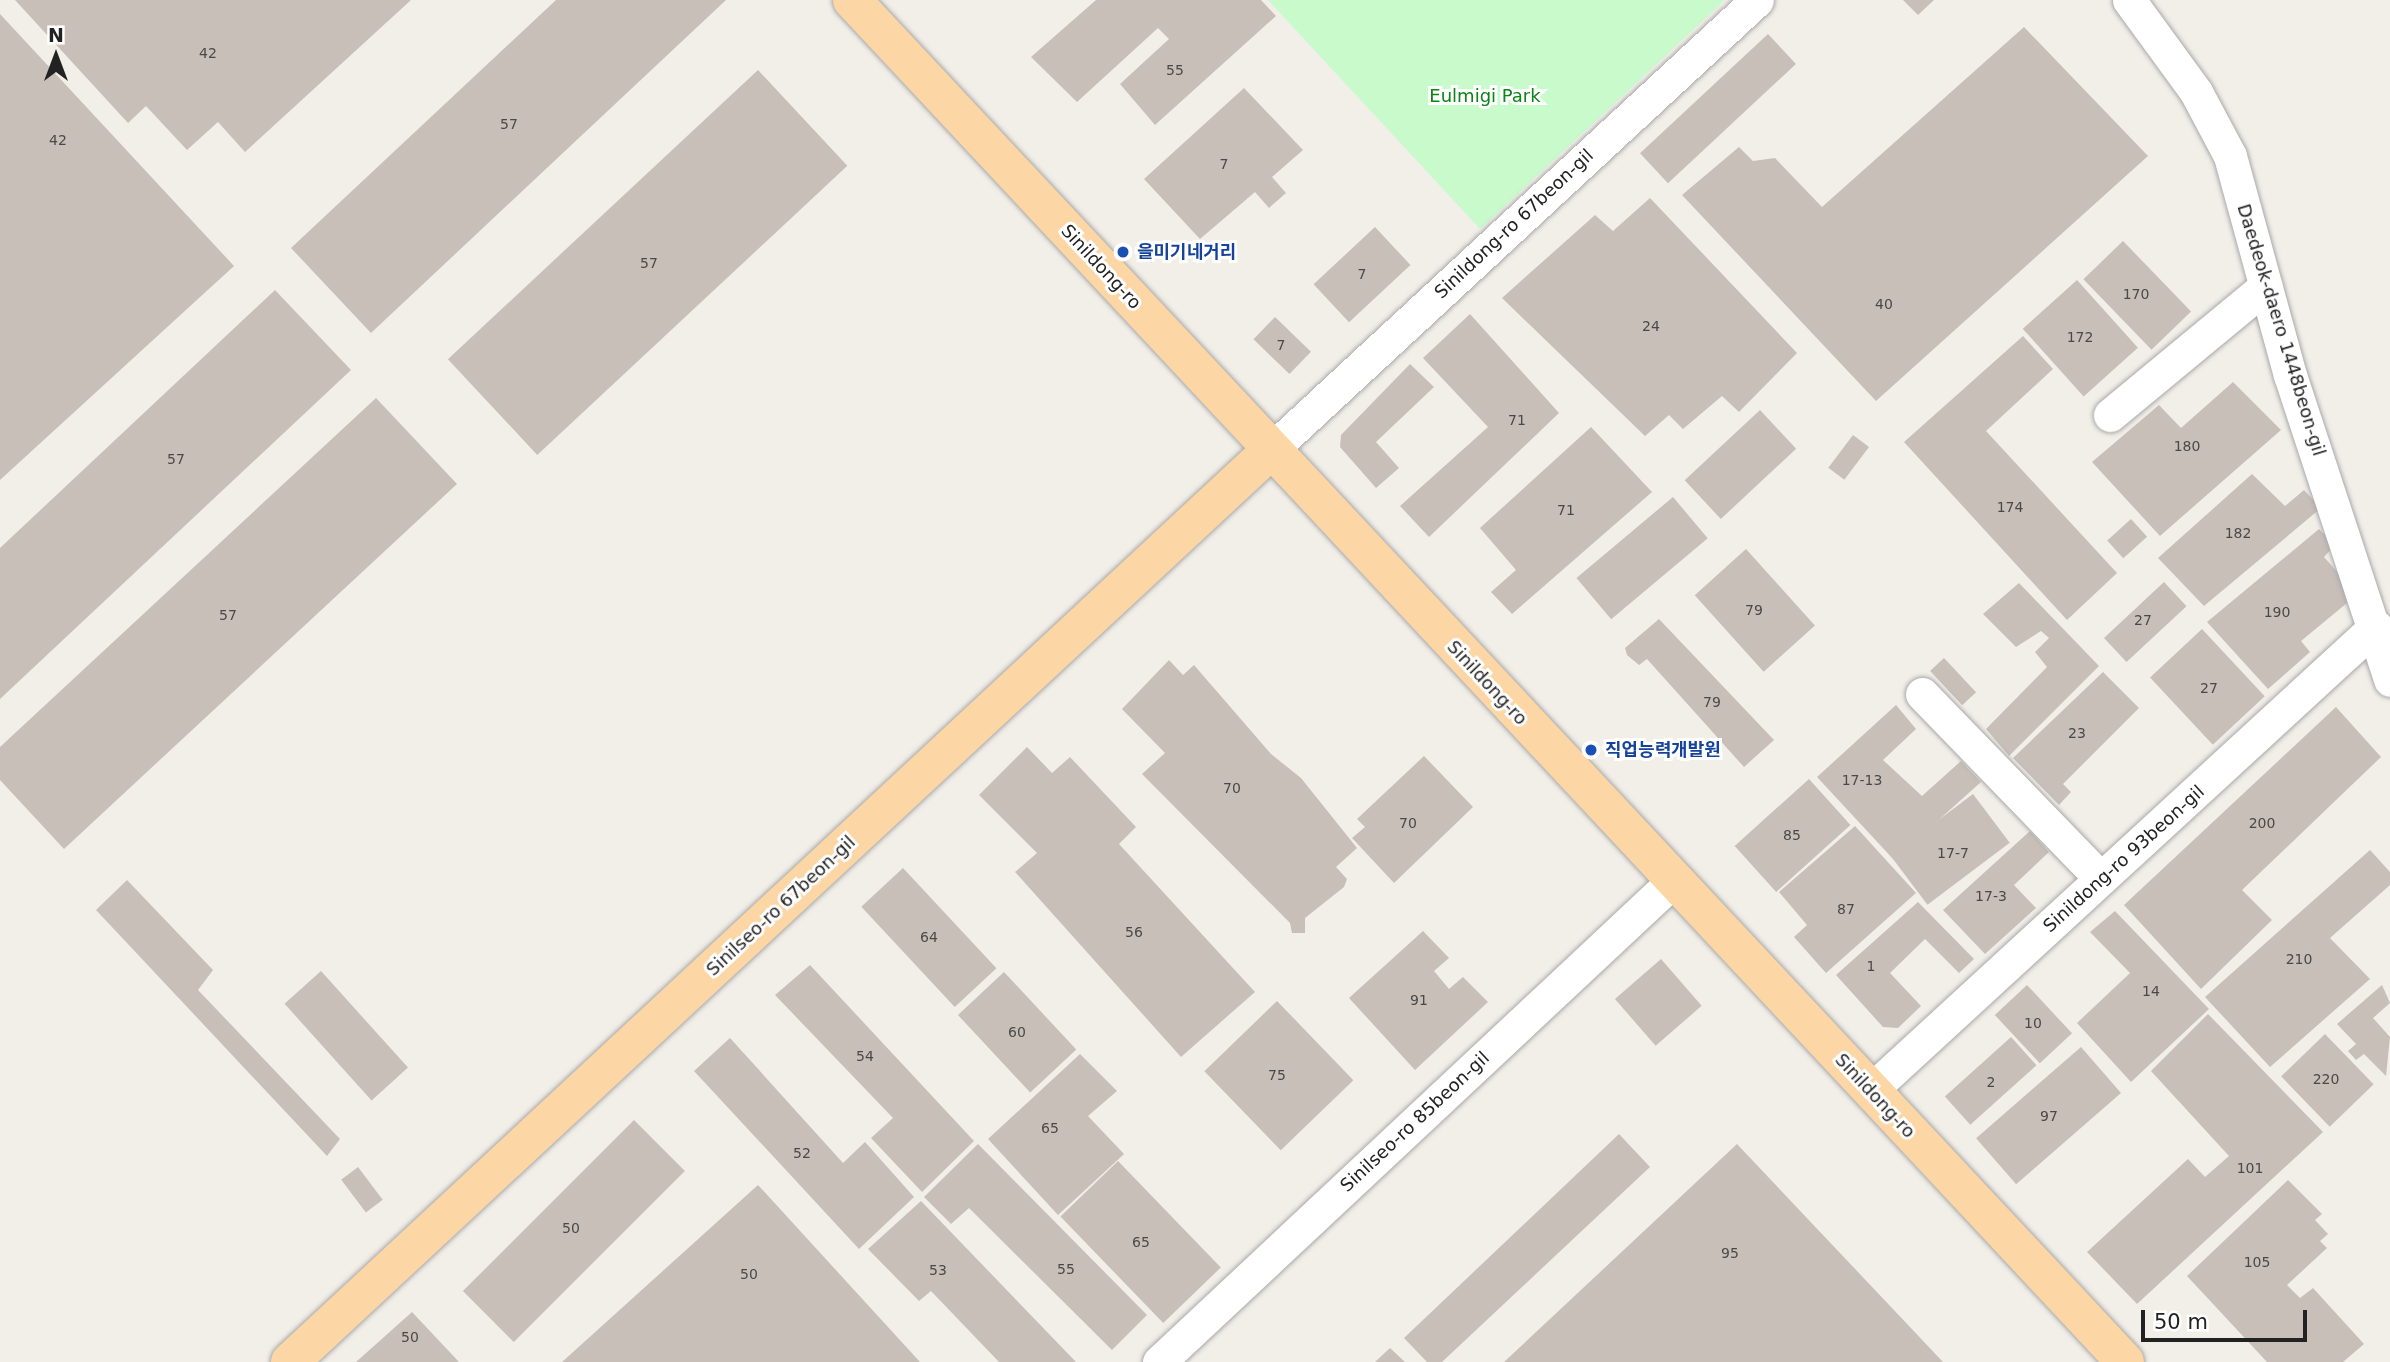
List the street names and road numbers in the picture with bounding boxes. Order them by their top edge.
street label: Sinildong-ro 67beon-gil [1430,145,1598,303]
street label: Daedeok-daero 1448beon-gil [2232,201,2330,459]
street label: Sinildong-ro [1056,220,1146,314]
street label: Sinildong-ro [1442,636,1532,730]
street label: Sinildong-ro 93beon-gil [2039,781,2209,937]
street label: Sinilseo-ro 67beon-gil [702,831,860,981]
street label: Sinilseo-ro 85beon-gil [1336,1047,1494,1197]
street label: Sinildong-ro [1830,1049,1920,1143]

